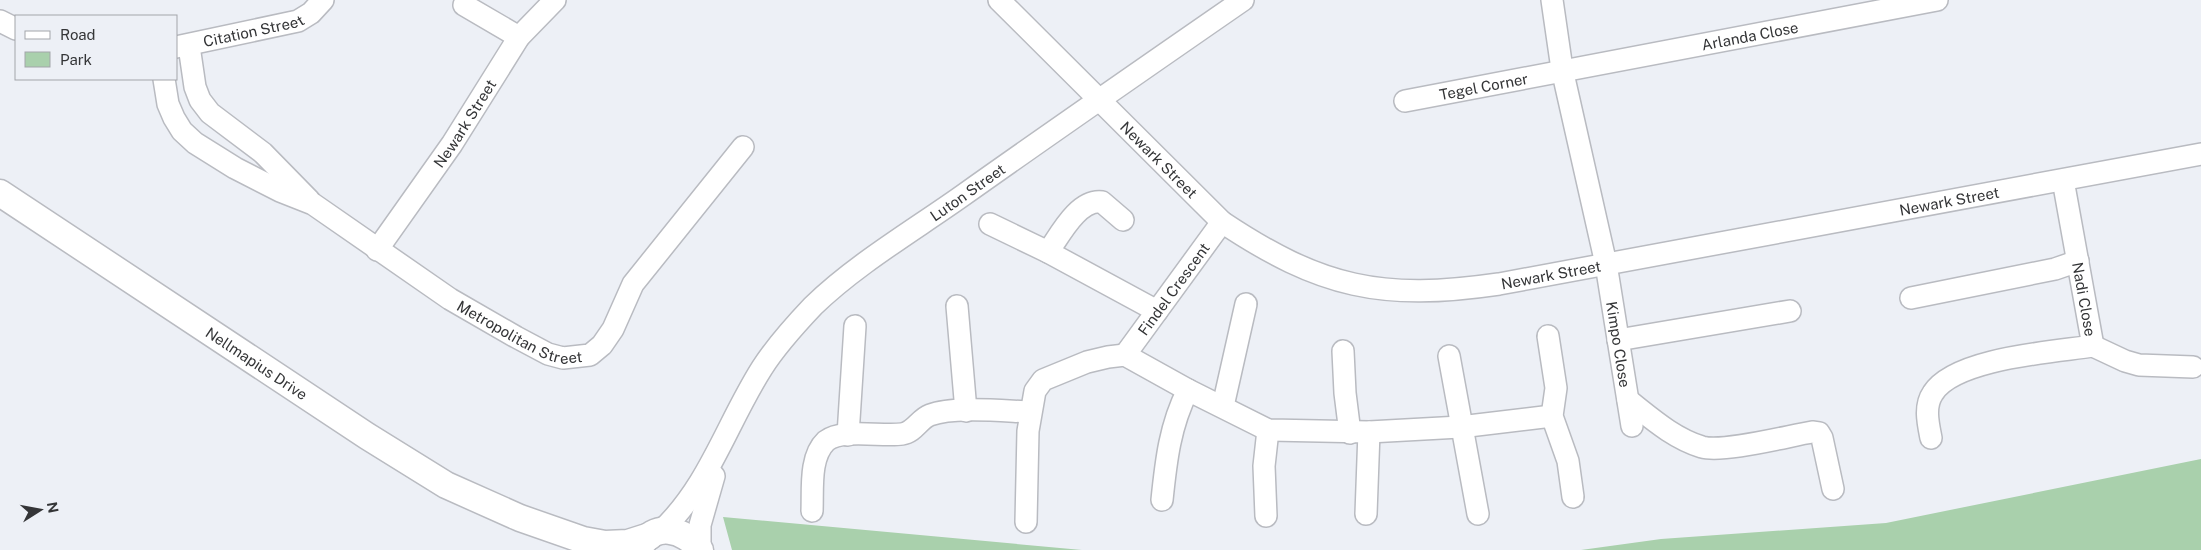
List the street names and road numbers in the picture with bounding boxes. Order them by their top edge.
street label: Citation Street [202,11,307,49]
street label: Arlanda Close [1700,18,1800,53]
street label: Tegel Corner [1438,69,1529,103]
street label: Newark Street [430,76,499,171]
street label: Newark Street [1117,118,1201,201]
street label: Luton Street [927,160,1008,224]
street label: Newark Street [1898,183,2001,218]
street label: Findel Crescent [1134,239,1213,338]
street label: Newark Street [1500,257,1602,292]
street label: Nadi Close [2069,261,2100,337]
street label: Metropolitan Street [454,297,583,367]
street label: Kimpo Close [1604,300,1634,389]
street label: Nellmapius Drive [203,323,311,403]

